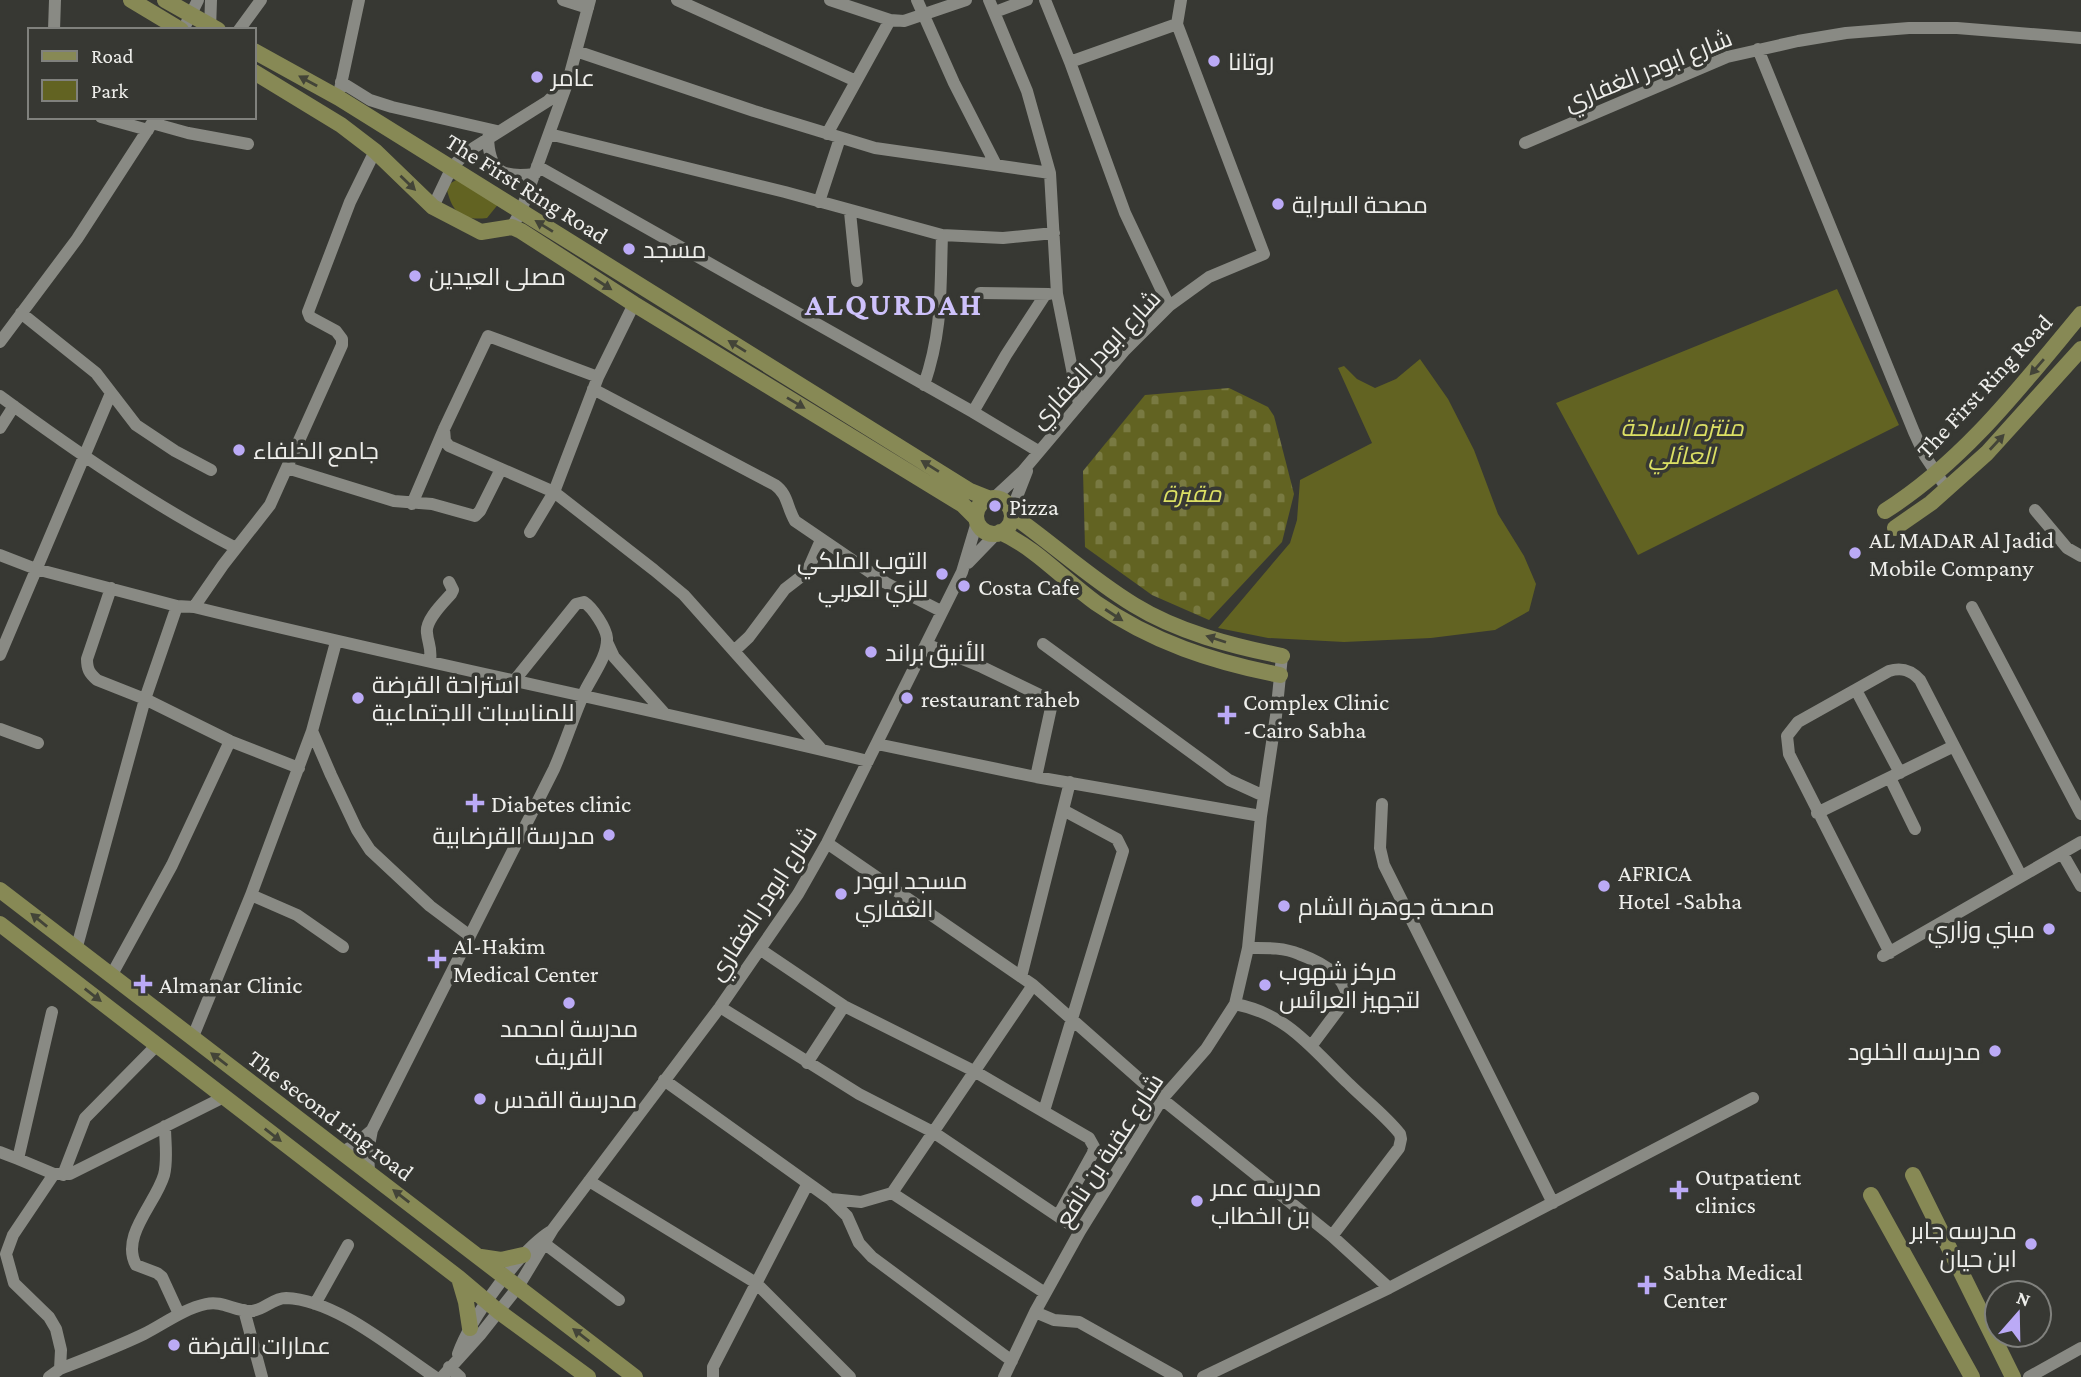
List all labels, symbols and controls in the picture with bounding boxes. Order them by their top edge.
street label: شارع ابودر الغفاري [1560,24,1738,121]
legend [28,28,256,119]
text: Road [91,44,134,68]
place label: روتانا [1228,48,1274,75]
marker: روتانا [1206,53,1222,69]
place label: عامر [549,64,595,91]
marker: عامر [529,69,545,85]
one-way arrow [298,75,318,87]
text: Park [91,79,128,103]
street label: The First Ring Road [441,127,614,249]
one-way arrow [399,174,416,190]
place label: مصحة السراية [1292,191,1428,218]
marker: مصحة السراية [1270,196,1286,212]
one-way arrow [534,219,553,232]
place label: مسجد [643,236,706,263]
marker: مسجد [621,241,637,257]
place label: مصلى العيدين [429,263,566,291]
marker: مصلى العيدين [407,268,423,284]
one-way arrow [594,277,612,291]
street label: شارع ابودر الغفاري [1024,284,1169,437]
district label: ALQURDAH [804,286,983,322]
street label: The First Ring Road [1911,308,2058,463]
one-way arrow [727,339,746,352]
one-way arrow [2030,358,2045,375]
one-way arrow [787,397,806,410]
park label: منتزه الساحة العائلي [1620,414,1744,475]
one-way arrow [1988,434,2004,451]
place label: جامع الخلفاء [253,437,379,467]
marker: جامع الخلفاء [231,442,247,458]
one-way arrow [920,459,940,472]
park label: مقبرة [1162,480,1222,508]
place label: Pizza [1009,493,1059,520]
marker: Pizza [987,498,1003,514]
place label: AL MADAR Al Jadid Mobile Company [1869,526,2055,581]
marker: AL MADAR Al Jadid Mobile Company [1847,545,1863,561]
place label: التوب الملكي للزي العربي [797,547,928,608]
marker: التوب الملكي للزي العربي [934,566,950,582]
place label: Costa Cafe [978,573,1079,600]
marker: Costa Cafe [956,578,972,594]
one-way arrow [1105,608,1124,621]
one-way arrow [1206,633,1227,644]
place label: الأنيق براند [885,639,986,668]
marker: الأنيق براند [863,644,879,660]
place label: استراحة القرضة للمناسبات الاجتماعية [372,671,574,726]
place label: restaurant raheb [921,685,1080,712]
place label: Complex Clinic -Cairo Sabha [1243,688,1389,743]
marker: استراحة القرضة للمناسبات الاجتماعية [350,690,366,706]
marker: restaurant raheb [899,690,915,706]
marker: Complex Clinic -Cairo Sabha [1217,705,1237,725]
place label: Diabetes clinic [491,790,631,817]
marker: Diabetes clinic [465,793,485,813]
street label: شارع ابودر الغفاري [702,821,826,988]
place label: مدرسة القرضابية [433,822,595,849]
marker: مدرسة القرضابية [601,827,617,843]
place label: AFRICA Hotel -Sabha [1618,859,1742,914]
place label: مسجد ابودر الغفاري [853,867,968,927]
marker: AFRICA Hotel -Sabha [1596,878,1612,894]
marker: مسجد ابودر الغفاري [833,886,849,902]
place label: مصحة جوهرة الشام [1298,893,1495,923]
marker: مصحة جوهرة الشام [1276,898,1292,914]
one-way arrow [30,913,48,928]
place label: مبني وزاري [1928,916,2035,949]
marker: مبني وزاري [2041,921,2057,937]
place label: Al-Hakim Medical Center [453,932,599,987]
marker: Al-Hakim Medical Center [427,949,447,969]
place label: مركز شهوب لتجهيز العرائس [1279,958,1420,1014]
place label: Almanar Clinic [159,971,302,998]
marker: Almanar Clinic [133,974,153,994]
marker: مركز شهوب لتجهيز العرائس [1257,977,1273,993]
one-way arrow [84,988,102,1002]
marker: مدرسة امحمد القريف [561,995,577,1011]
place label: مدرسة امحمد القريف [500,1015,638,1070]
place label: مدرسه الخلود [1848,1038,1981,1065]
marker: مدرسه الخلود [1987,1043,2003,1059]
street label: The second ring road [243,1044,419,1186]
one-way arrow [210,1053,228,1067]
street label: شارع عقبة بن نافع [1050,1068,1171,1233]
place label: مدرسة القدس [494,1086,637,1114]
marker: مدرسة القدس [472,1091,488,1107]
one-way arrow [264,1127,282,1141]
place label: Outpatient clinics [1695,1163,1802,1218]
place label: مدرسه عمر بن الخطاب [1209,1174,1321,1230]
marker: Outpatient clinics [1669,1180,1689,1200]
one-way arrow [392,1189,410,1204]
marker: مدرسه عمر بن الخطاب [1189,1193,1205,1209]
place label: مدرسه جابر ابن حيان [1908,1217,2017,1273]
marker: مدرسه جابر ابن حيان [2023,1236,2039,1252]
place label: Sabha Medical Center [1663,1258,1803,1313]
marker: Sabha Medical Center [1637,1275,1657,1295]
north arrow [1983,1279,2053,1349]
text: N [2014,1286,2033,1311]
one-way arrow [572,1329,590,1343]
place label: عمارات القرضة [188,1332,331,1359]
marker: عمارات القرضة [166,1337,182,1353]

